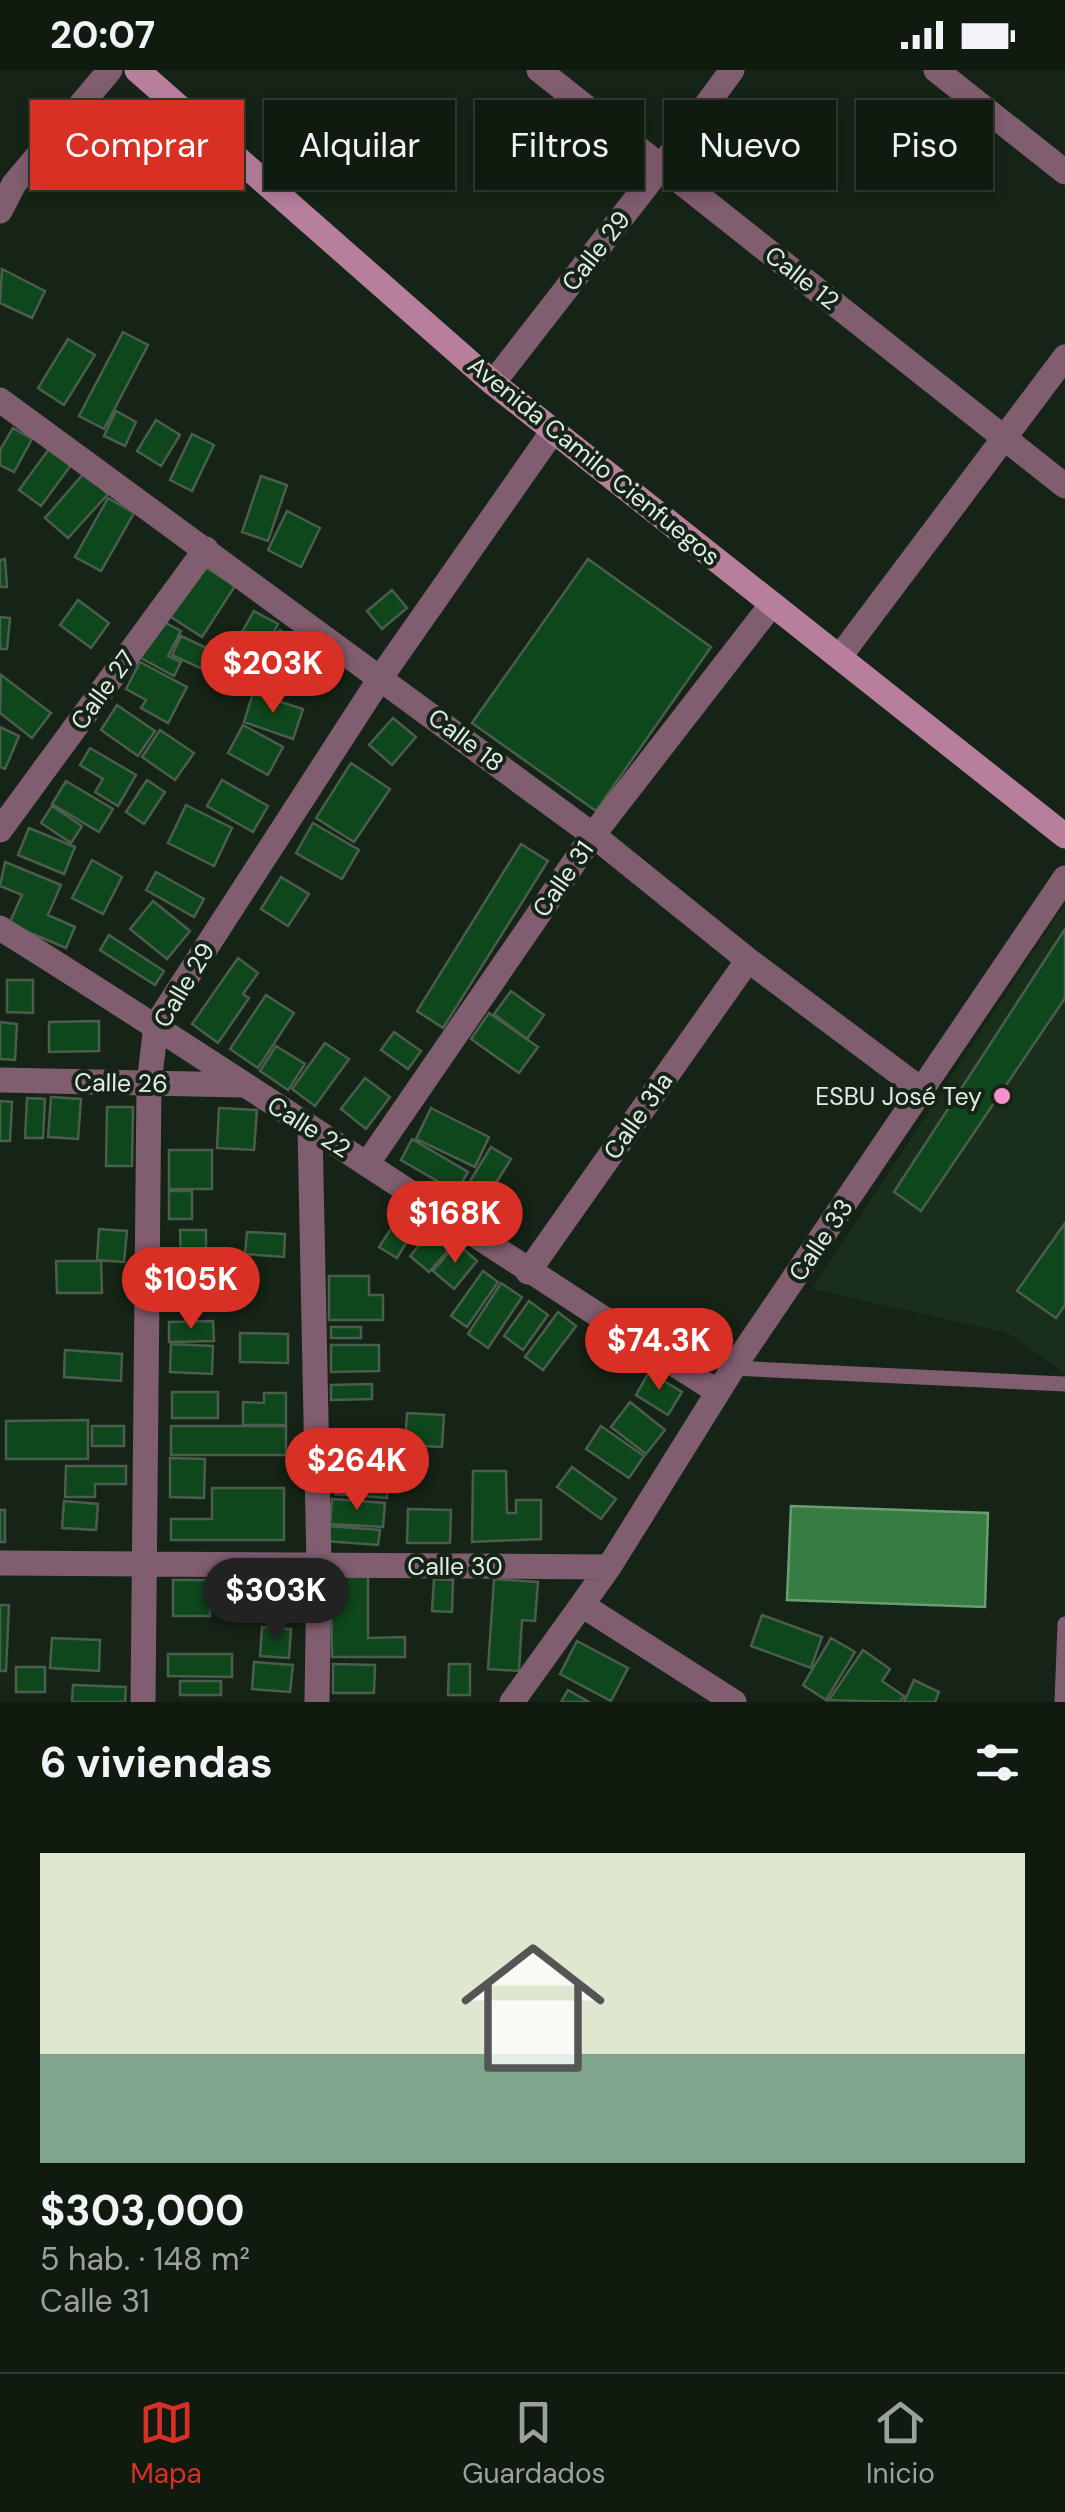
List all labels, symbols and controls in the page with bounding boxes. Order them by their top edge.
text: 20:07 [50,10,155,60]
chip: Comprar [30,100,244,190]
chip: Alquilar [264,100,455,190]
chip: Filtros [475,100,644,190]
chip: Nuevo [664,100,836,190]
chip: Piso [856,100,993,190]
street label: Calle 29 [554,204,638,298]
street label: Calle 12 [758,239,846,317]
street label: Avenida Camilo Cienfuegos [461,349,727,573]
pin: $203K [203,631,343,716]
text: $203K [223,642,323,684]
street label: Calle 27 [63,644,143,736]
street label: Calle 18 [422,701,510,779]
street label: Calle 31 [525,834,601,924]
street label: Calle 29 [146,936,222,1034]
street label: Calle 26 [74,1066,168,1100]
street label: Calle 31a [596,1066,680,1166]
place label: ESBU José Tey [815,1080,982,1113]
marker: ESBU José Tey [991,1085,1013,1107]
street label: Calle 22 [261,1089,357,1165]
pin: $168K [385,1181,525,1266]
text: $168K [409,1192,501,1234]
street label: Calle 33 [781,1192,861,1288]
pin: $105K [121,1247,261,1332]
text: $105K [144,1258,238,1300]
pin: $74.3K [578,1308,740,1393]
text: $74.3K [607,1319,711,1361]
pin: $264K [287,1428,427,1513]
text: $264K [307,1439,407,1481]
street label: Calle 30 [407,1550,503,1583]
pin: $303K [206,1558,346,1643]
text: $303K [225,1569,327,1611]
text: 6 viviendas [40,1735,273,1790]
icon: filters [970,1735,1025,1790]
icon: home [443,1918,623,2098]
text: $303,000 [40,2183,245,2238]
text: 5 hab. · 148 m² [40,2238,250,2280]
text: Calle 31 [40,2280,150,2322]
tab: Mapa [130,2395,202,2492]
tab: Guardados [462,2395,606,2492]
tab: Inicio [866,2395,935,2492]

